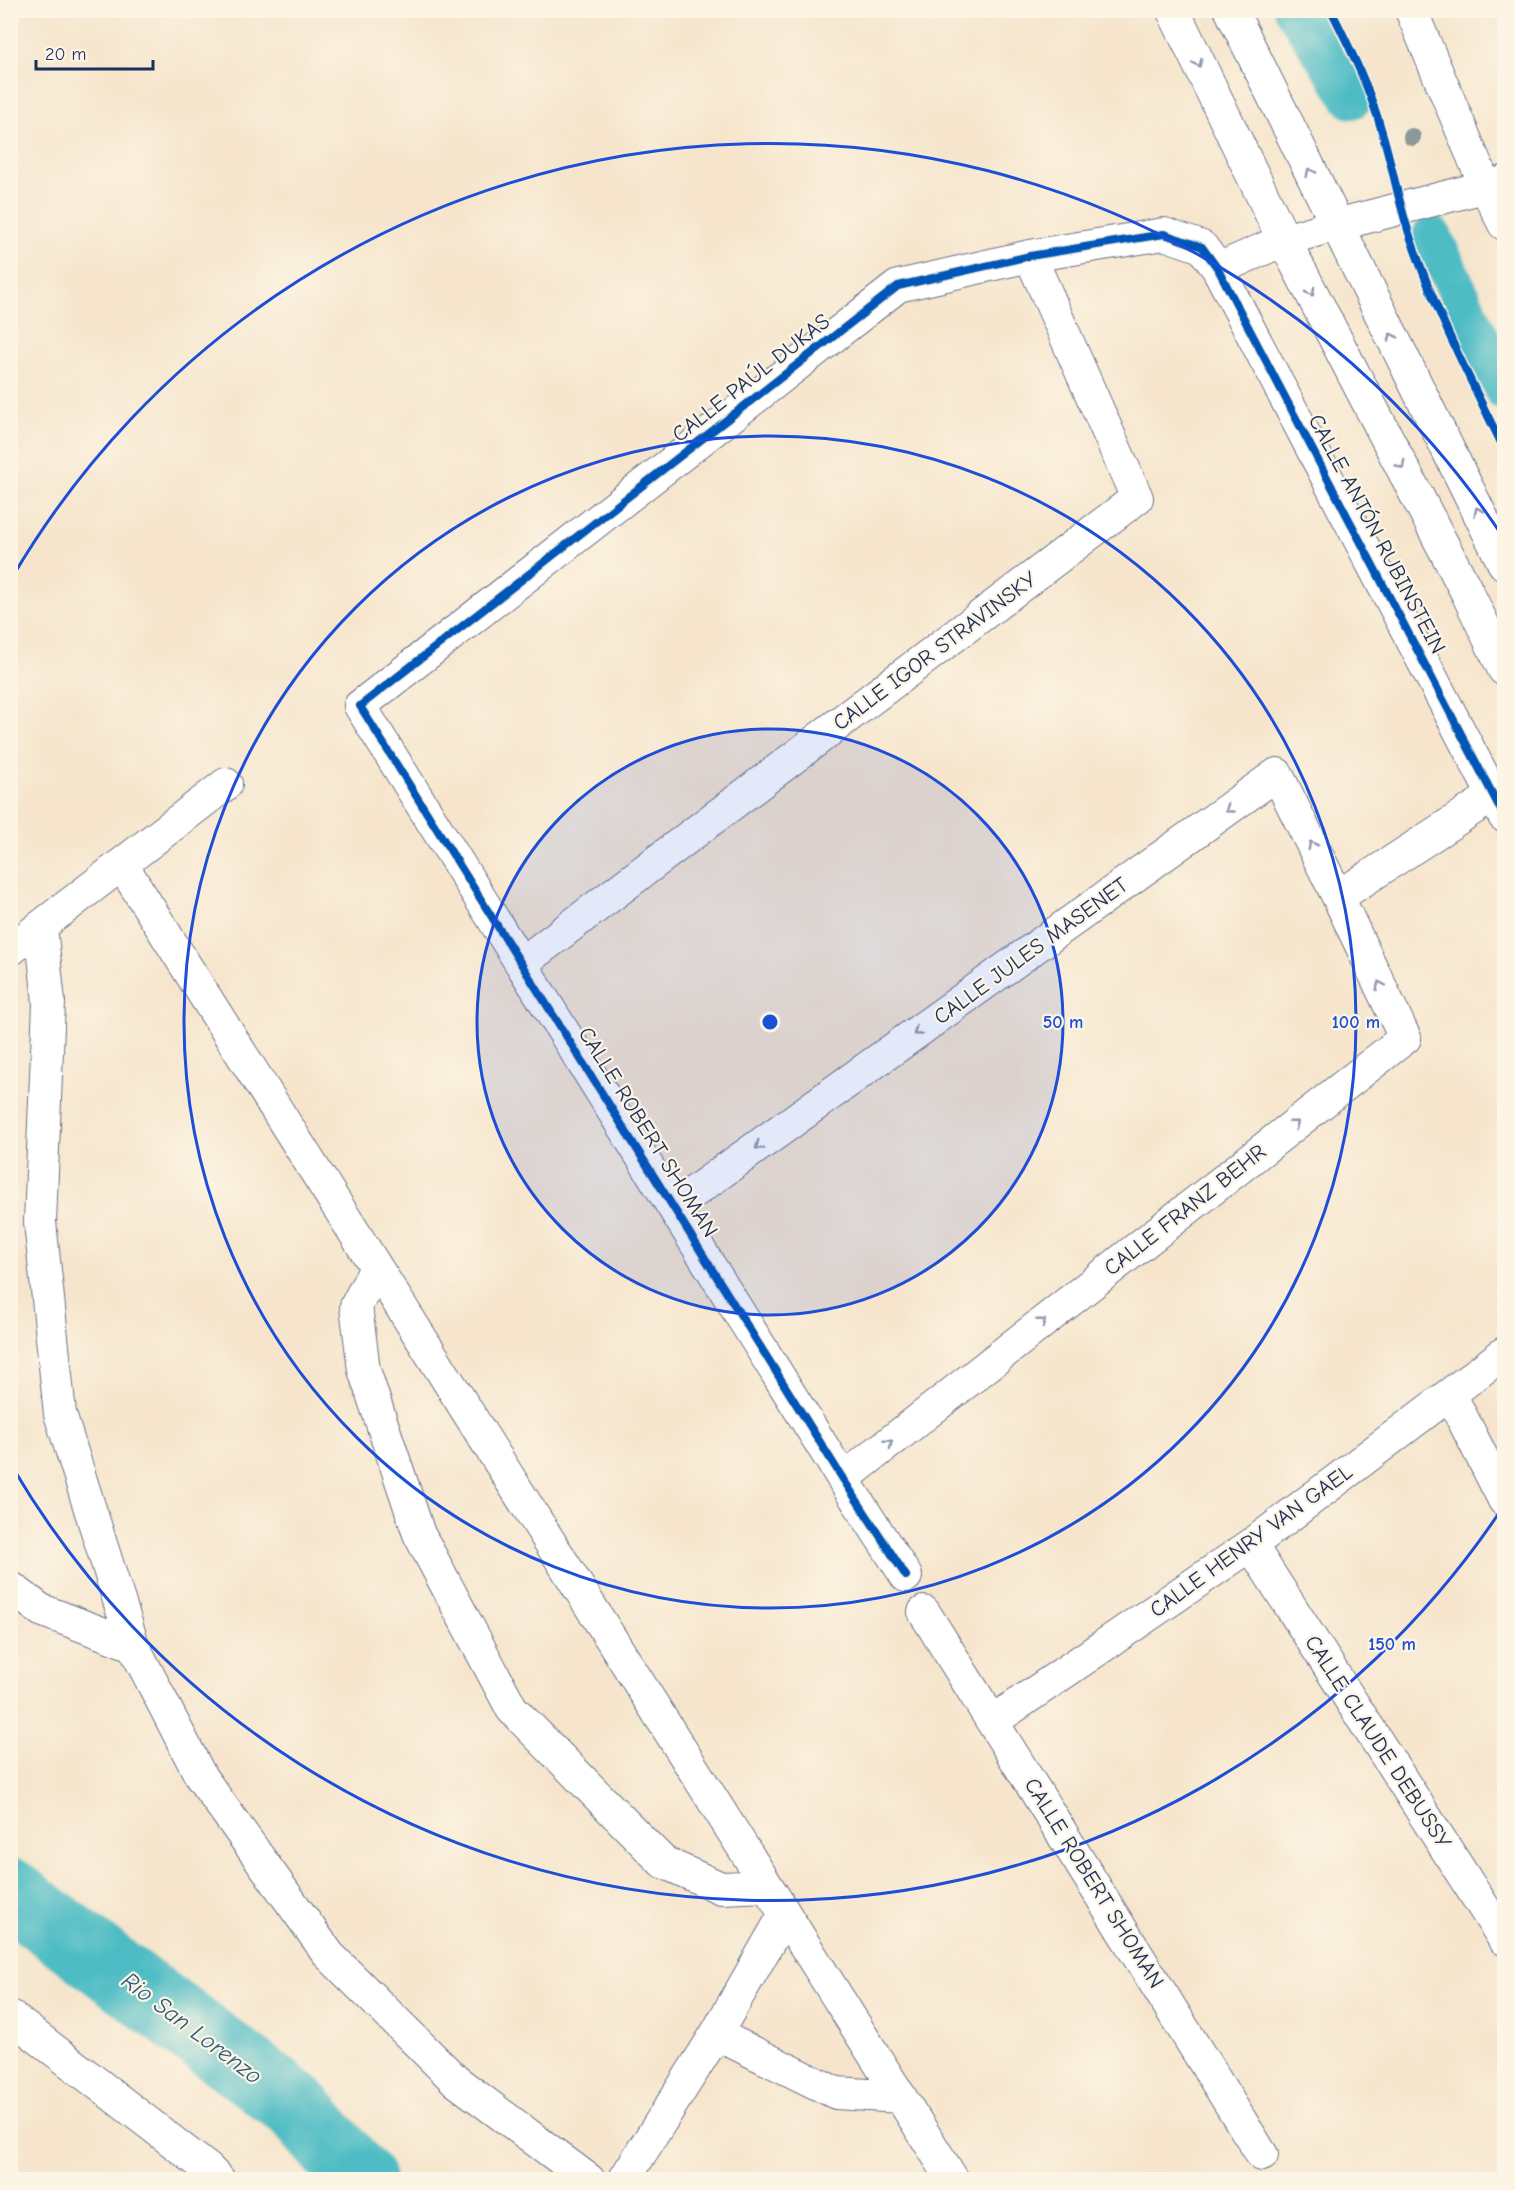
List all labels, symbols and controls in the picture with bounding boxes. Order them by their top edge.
scale bar [36,33,153,71]
text: 20 m [45,44,86,65]
one-way arrow [1191,57,1203,68]
one-way arrow [1306,168,1317,179]
one-way arrow [1304,286,1315,296]
street label: CALLE PAÚL DUKAS [667,308,835,448]
one-way arrow [1387,332,1399,343]
street label: CALLE ANTÓN RUBINSTEIN [1303,410,1451,658]
one-way arrow [1394,459,1405,469]
one-way arrow [1474,506,1486,517]
street label: CALLE IGOR STRAVINSKY [828,566,1042,736]
one-way arrow [1225,801,1236,812]
one-way arrow [1308,840,1319,851]
street label: CALLE JULES MASENET [929,872,1134,1030]
one-way arrow [1376,981,1388,992]
centre of rings [760,1012,780,1032]
text: 50 m [1043,1012,1083,1033]
text: 100 m [1332,1012,1380,1033]
street label: CALLE ROBERT SHOMAN [573,1022,723,1242]
one-way arrow [913,1025,924,1036]
one-way arrow [1288,1121,1299,1132]
one-way arrow [754,1138,765,1149]
street label: CALLE FRANZ BEHR [1099,1139,1271,1281]
one-way arrow [1035,1319,1046,1330]
one-way arrow [882,1439,893,1450]
street label: CALLE HENRY VAN GAEL [1145,1459,1357,1623]
street label: CALLE CLAUDE DEBUSSY [1299,1630,1457,1854]
text: 150 m [1368,1634,1416,1655]
street label: CALLE ROBERT SHOMAN [1019,1773,1169,1993]
water label: Rio San Lorenzo [116,1966,268,2090]

